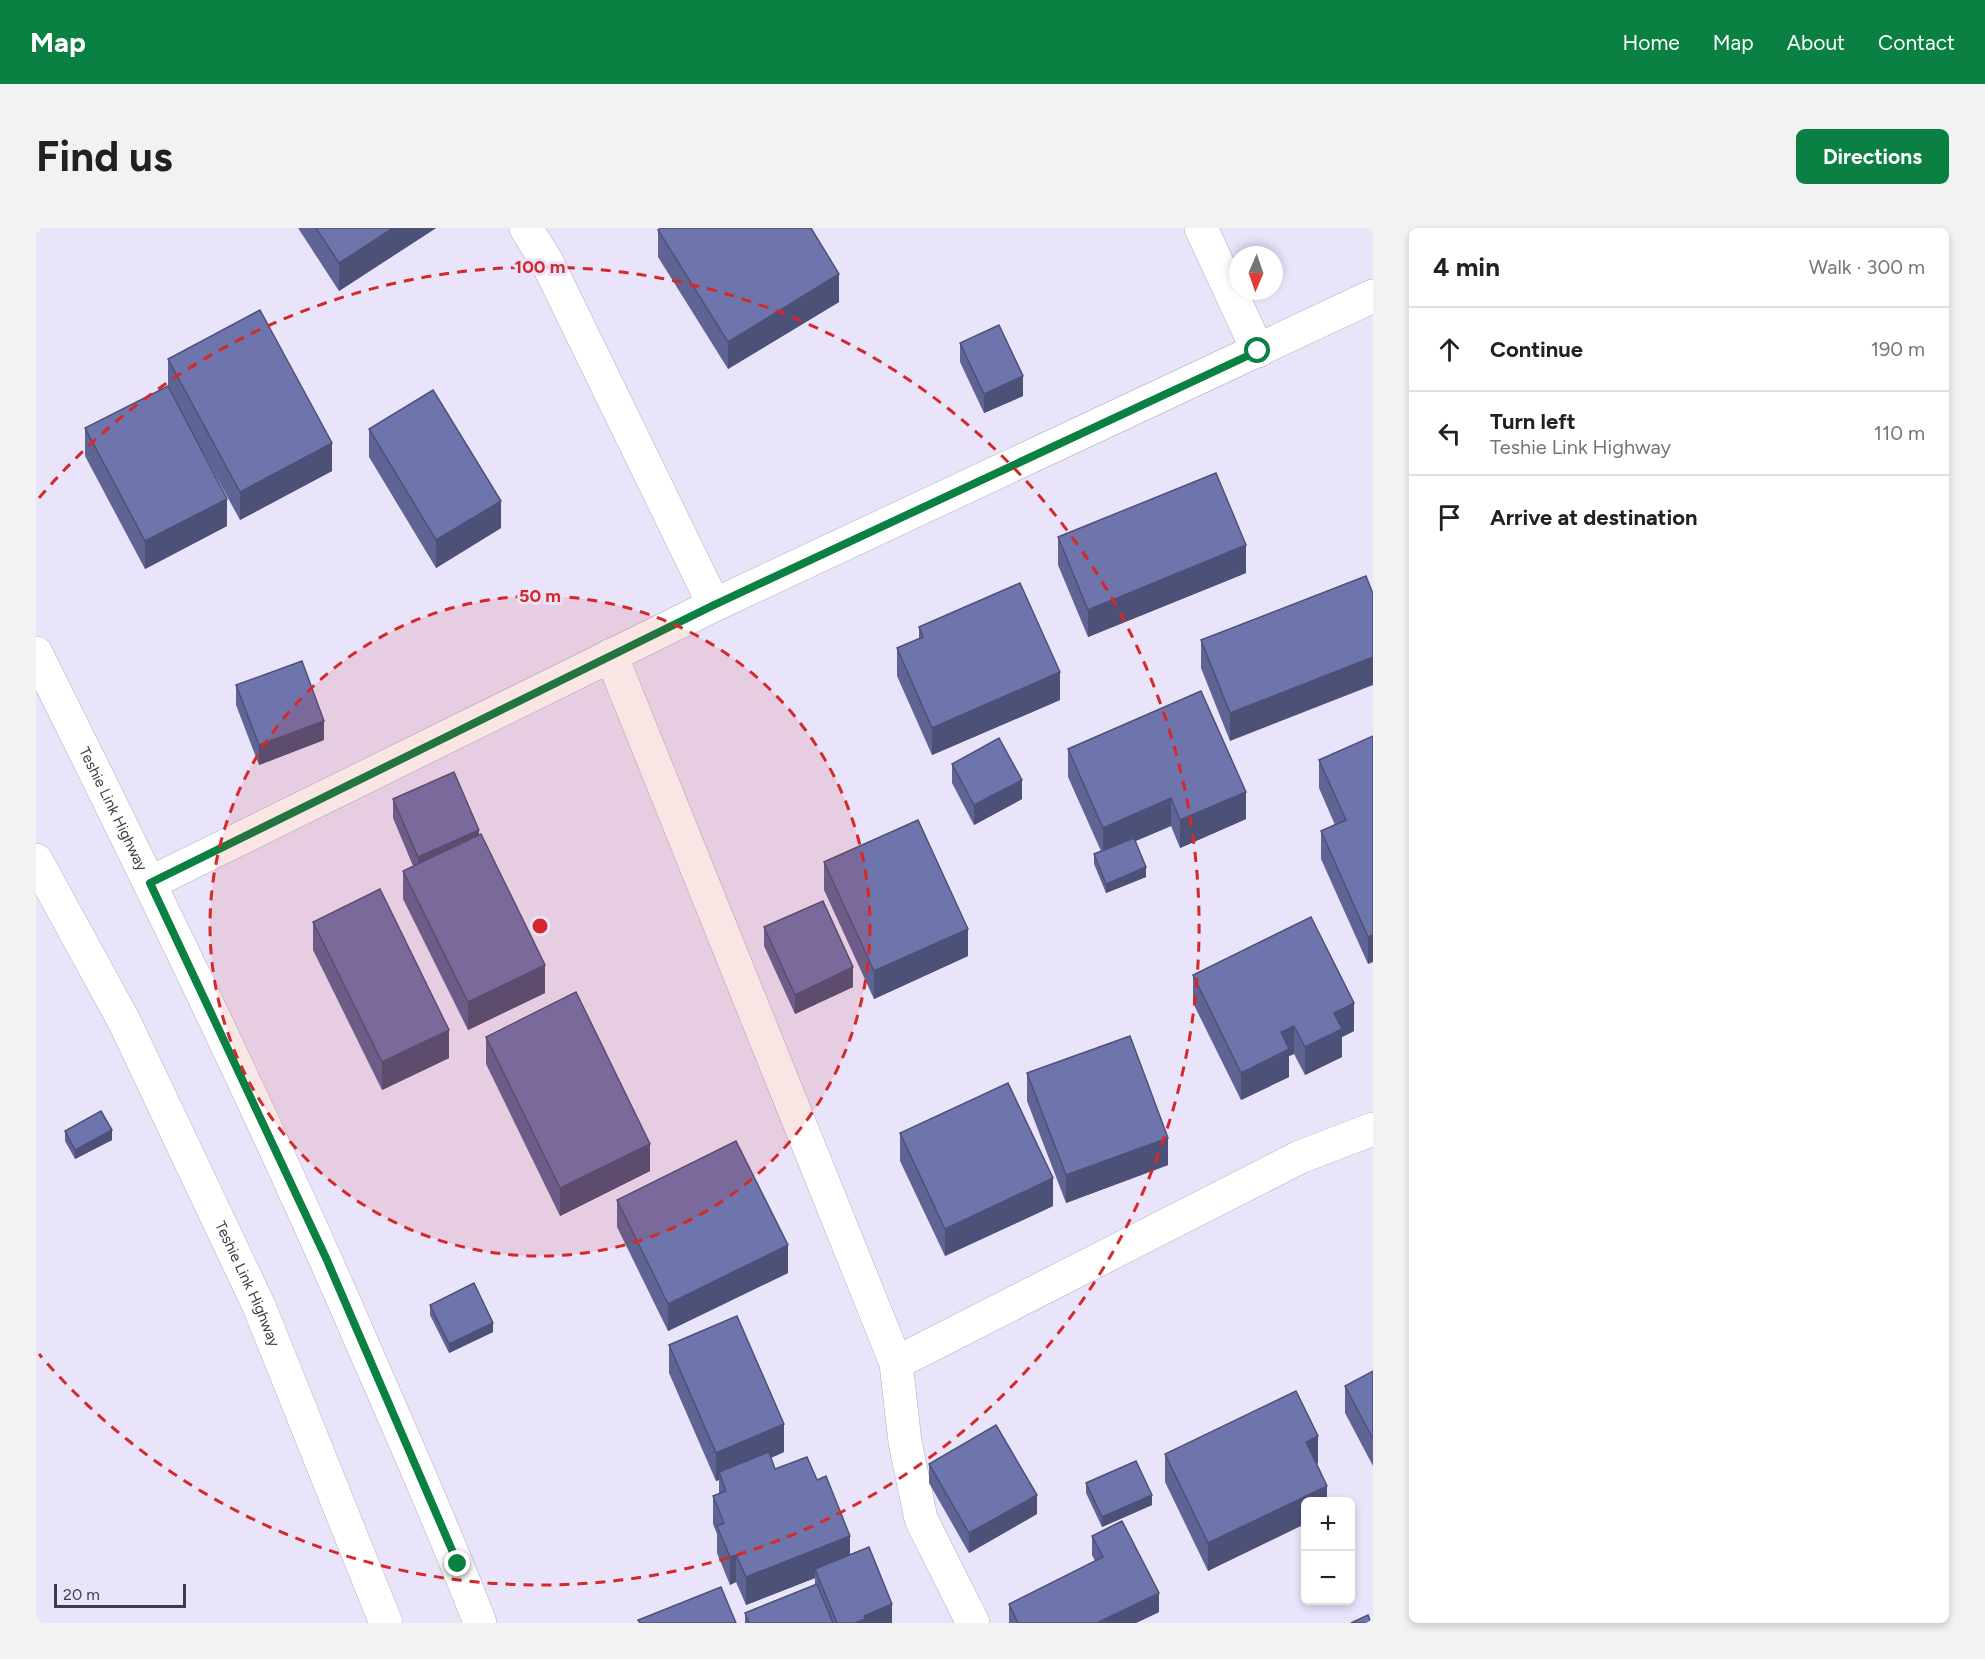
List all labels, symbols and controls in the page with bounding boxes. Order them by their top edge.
text: Map [30,25,86,59]
text: Home [1623,30,1680,55]
text: Map [1713,30,1754,55]
text: About [1787,30,1845,55]
text: Contact [1878,30,1955,55]
button: Directions [1796,129,1949,184]
text: Find us [36,131,173,182]
north arrow [1229,246,1283,300]
text: 4 min [1433,251,1500,283]
text: Walk · 300 m [1809,255,1925,279]
text: 100 m [515,256,565,278]
icon: ahead [1433,333,1466,366]
text: Continue [1490,336,1583,363]
route start [1244,337,1270,363]
text: 190 m [1871,337,1925,361]
text: Turn left [1490,408,1576,435]
icon: left [1433,417,1466,450]
text: 110 m [1874,421,1925,445]
text: Teshie Link Highway [1490,435,1671,459]
icon: arrive [1433,501,1466,534]
text: Arrive at destination [1490,504,1698,531]
text: 50 m [519,585,561,607]
street label: Teshie Link Highway [75,744,151,874]
centre of rings [530,916,550,936]
street label: Teshie Link Highway [211,1218,283,1349]
map controls [1301,1497,1355,1605]
button: + [1301,1497,1355,1551]
route end [444,1550,470,1576]
button: − [1301,1551,1355,1605]
scale bar [54,1581,186,1608]
text: 20 m [63,1585,100,1604]

